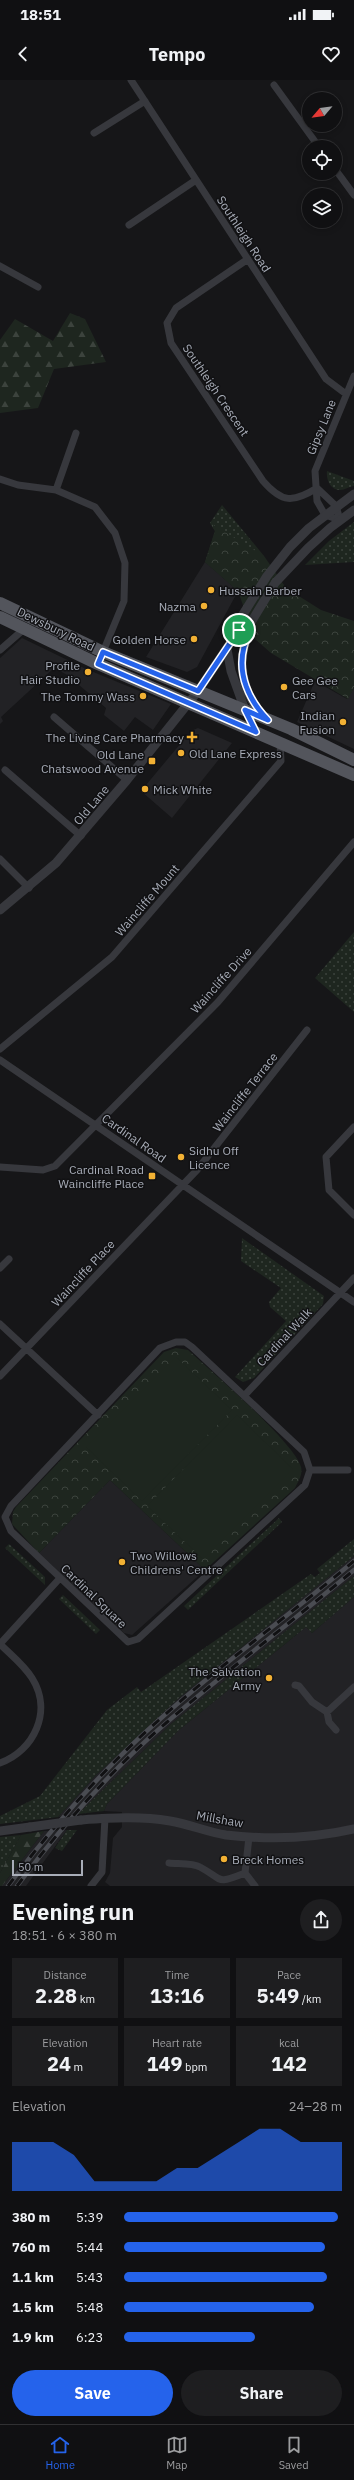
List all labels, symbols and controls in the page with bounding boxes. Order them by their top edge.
text: 18:51 [20,5,61,24]
icon: back [12,43,34,65]
text: Tempo [149,43,205,66]
icon: heart [320,43,342,65]
north arrow [302,92,342,132]
map controls [302,92,342,228]
button: locate [302,140,342,180]
button: layers [302,188,342,228]
street label: Southleigh Road [214,193,274,275]
street label: Southleigh Crescent [180,341,252,439]
street label: Gipsy Lane [303,397,339,457]
place label: Hussain Barber [219,583,302,598]
marker: Hussain Barber [206,585,216,595]
place label: Nazma [159,599,197,614]
marker: Nazma [199,601,209,611]
street label: Dewsbury Road [15,604,97,654]
pin [222,613,256,647]
icon: arrive [228,619,250,641]
place label: Golden Horse [112,632,186,647]
marker: Golden Horse [189,634,199,644]
place label: Profile Hair Studio [20,658,80,687]
marker: Profile Hair Studio [83,667,93,677]
place label: Gee Gee Cars [292,673,338,702]
marker: Gee Gee Cars [279,682,289,692]
place label: The Tommy Wass [41,689,135,704]
marker: The Tommy Wass [138,691,148,701]
place label: Indian Fusion [299,708,335,737]
marker: Indian Fusion [338,717,348,727]
place label: The Living Care Pharmacy [46,730,184,745]
marker: The Living Care Pharmacy [187,732,197,742]
place label: Old Lane Express [189,746,282,761]
place label: Old Lane Chatswood Avenue [41,747,144,776]
marker: Old Lane Express [176,748,186,758]
marker: Old Lane Chatswood Avenue [147,756,157,766]
street label: Old Lane [70,782,112,828]
place label: Mick White [153,782,213,797]
marker: Mick White [140,784,150,794]
street label: Waincliffe Mount [112,861,182,939]
street label: Waincliffe Drive [187,943,255,1016]
street label: Waincliffe Terrace [209,1049,281,1135]
street label: Cardinal Road [99,1110,169,1166]
place label: Sidhu Off Licence [189,1143,239,1172]
marker: Sidhu Off Licence [176,1152,186,1162]
place label: Cardinal Road Waincliffe Place [58,1162,144,1191]
marker: Cardinal Road Waincliffe Place [147,1171,157,1181]
street label: Waincliffe Place [48,1236,118,1309]
street label: Cardinal Walk [253,1304,315,1369]
place label: Two Willows Childrens' Centre [130,1548,223,1577]
marker: Two Willows Childrens' Centre [117,1557,127,1567]
street label: Cardinal Square [58,1561,130,1631]
place label: The Salvation Army [188,1664,261,1693]
marker: The Salvation Army [264,1673,274,1683]
street label: Millshaw [195,1807,245,1831]
place label: Breck Homes [232,1852,304,1867]
marker: Breck Homes [219,1854,229,1864]
scale bar [12,1858,83,1877]
text: 50 m [18,1860,43,1874]
text: Evening run [12,1897,134,1926]
button: share [300,1899,342,1941]
text: 18:51 · 6 × 380 m [12,1927,117,1944]
text: Distance [44,1968,86,1982]
text: Time [165,1968,189,1982]
text: Pace [277,1968,301,1982]
text: 2.28 [35,1982,77,2009]
text: 13:16 [150,1982,204,2009]
text: 5:49 [257,1982,299,2009]
text: km [77,1992,95,2006]
text: /km [299,1992,321,2006]
text: Elevation [42,2036,88,2050]
text: Heart rate [152,2036,202,2050]
text: kcal [279,2036,299,2050]
text: 24 [47,2050,71,2077]
text: 149 [147,2050,183,2077]
text: 142 [271,2050,307,2077]
text: m [71,2060,83,2074]
text: bpm [183,2060,207,2074]
text: Elevation [12,2098,66,2115]
text: 24–28 m [289,2098,342,2115]
text: 380 m [12,2209,50,2226]
text: 5:39 [76,2209,103,2226]
text: 760 m [12,2239,50,2256]
text: 5:44 [76,2239,103,2256]
text: 1.1 km [12,2269,54,2286]
text: 5:43 [76,2269,103,2286]
text: 1.5 km [12,2299,54,2316]
text: 5:48 [76,2299,103,2316]
text: 1.9 km [12,2329,54,2346]
text: 6:23 [76,2329,103,2346]
button: Save [12,2370,173,2416]
button: Share [181,2370,342,2416]
tab: Home [45,2434,75,2472]
tab: Map [166,2434,188,2472]
tab: Saved [279,2434,309,2472]

